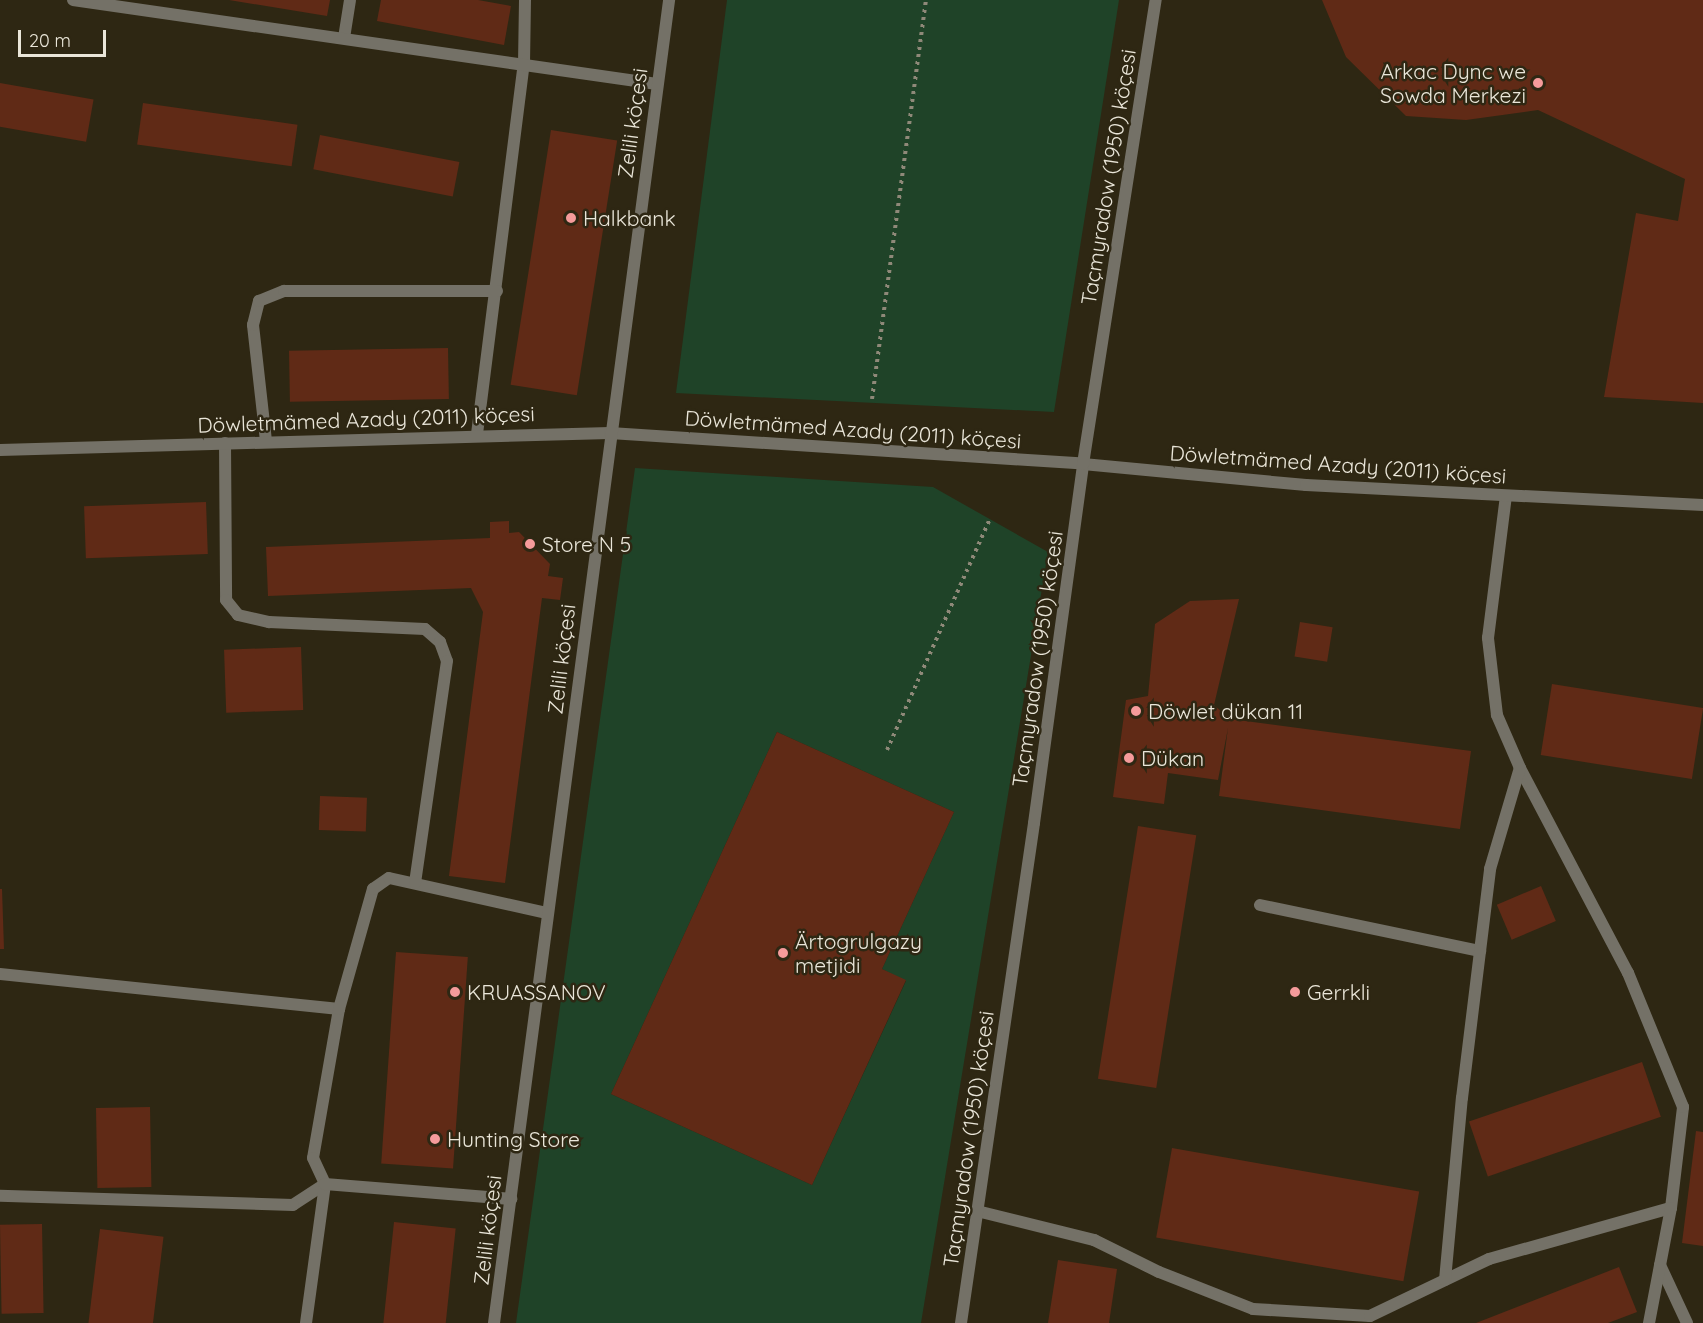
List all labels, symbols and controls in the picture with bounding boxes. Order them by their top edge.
scale bar [21,18,110,56]
text: 20 m [29,29,71,52]
street label: Taçmyradow (1950) köçesi [1075,47,1141,307]
place label: Arkac Dync we Sowda Merkezi [1380,58,1526,108]
street label: Zelili köçesi [612,66,652,180]
marker: Arkac Dync we Sowda Merkezi [1531,76,1545,90]
place label: Halkbank [583,205,676,231]
marker: Halkbank [564,211,578,225]
street label: Döwletmämed Azady (2011) köçesi [197,401,535,437]
street label: Döwletmämed Azady (2011) köçesi [684,405,1022,453]
street label: Döwletmämed Azady (2011) köçesi [1169,440,1507,488]
street label: Taçmyradow (1950) köçesi [1007,529,1067,789]
place label: Store N 5 [542,531,631,557]
marker: Store N 5 [523,537,537,551]
street label: Zelili köçesi [542,603,580,715]
place label: Döwlet dükan 11 [1148,698,1303,724]
marker: Döwlet dükan 11 [1129,704,1143,718]
place label: Dükan [1141,745,1204,771]
marker: Dükan [1122,751,1136,765]
place label: Ärtogrulgazy metjidi [795,928,922,978]
marker: Ärtogrulgazy metjidi [776,946,790,960]
place label: KRUASSANOV [467,979,606,1005]
place label: Gerrkli [1307,979,1370,1005]
marker: KRUASSANOV [448,985,462,999]
marker: Gerrkli [1288,985,1302,999]
street label: Taçmyradow (1950) köçesi [938,1009,998,1269]
place label: Hunting Store [447,1126,580,1152]
marker: Hunting Store [428,1132,442,1146]
street label: Zelili köçesi [468,1174,506,1286]

